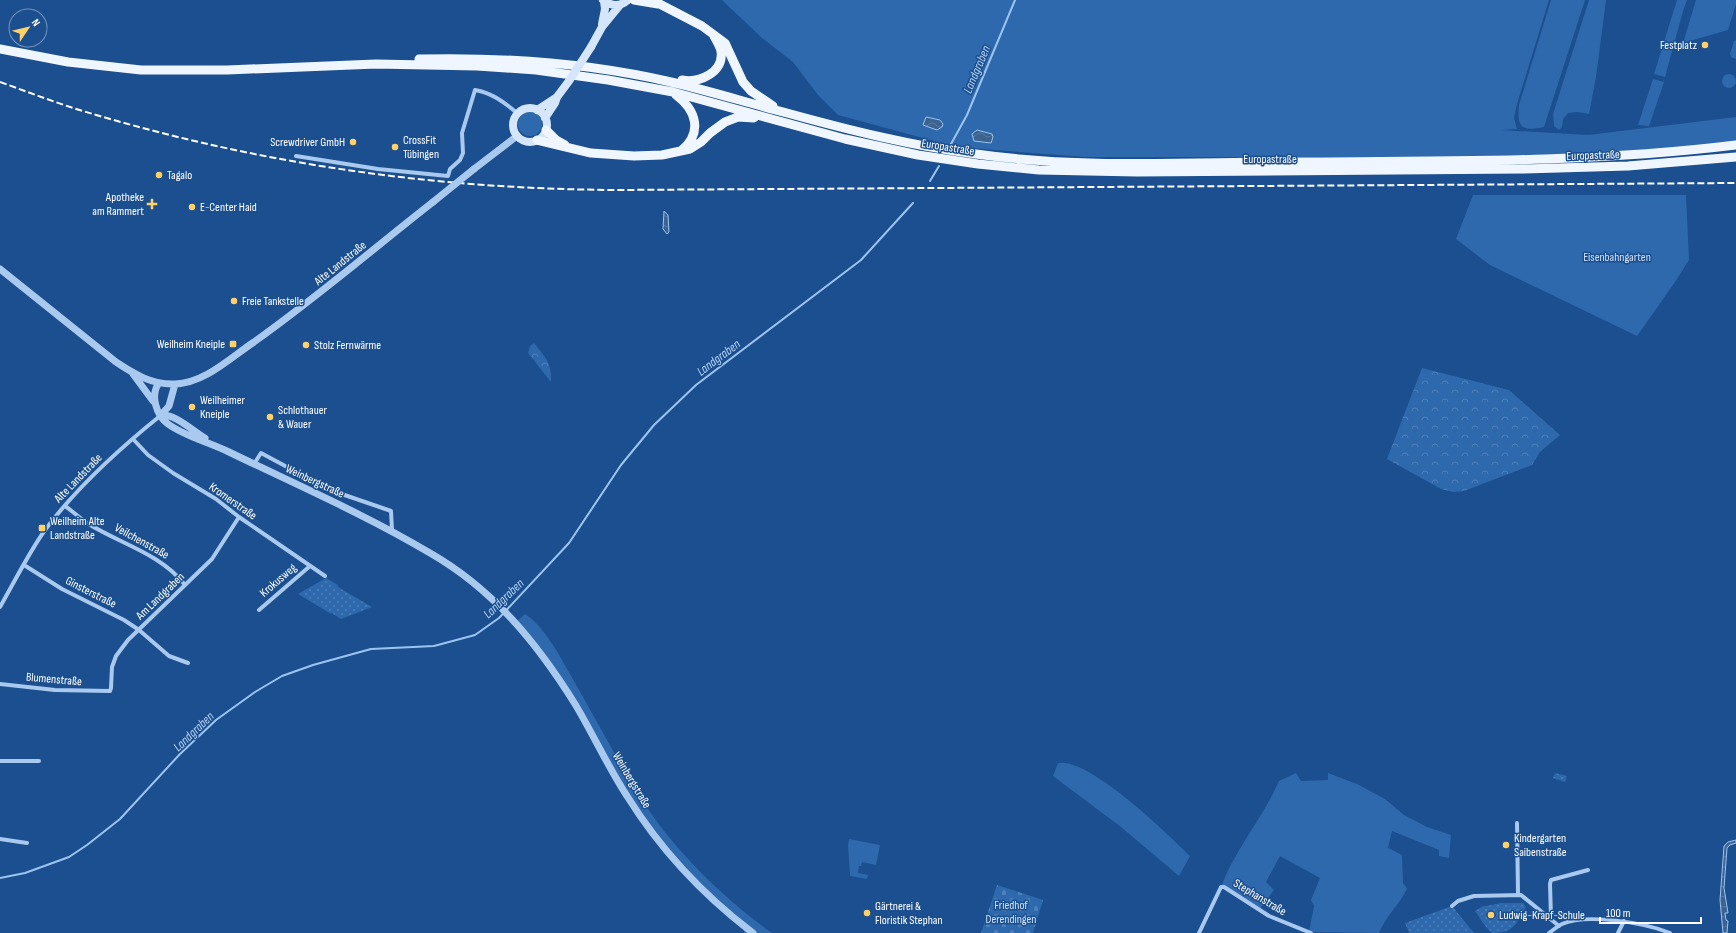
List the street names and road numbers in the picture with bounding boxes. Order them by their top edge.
street label: Europastraße [920,136,976,159]
street label: Europastraße [1566,147,1620,164]
street label: Europastraße [1243,152,1297,167]
street label: Alte Landstraße [310,238,370,290]
street label: Alte Landstraße [50,450,106,507]
street label: Weinbergstraße [283,461,347,502]
street label: Kromerstraße [206,479,260,523]
street label: Veilchenstraße [112,520,172,563]
street label: Krokusweg [257,560,300,600]
street label: Am Landgraben [132,570,188,624]
street label: Ginsterstraße [63,573,119,612]
street label: Blumenstraße [25,670,83,689]
street label: Weinbergstraße [609,749,654,811]
street label: Stephanstraße [1231,876,1289,919]

